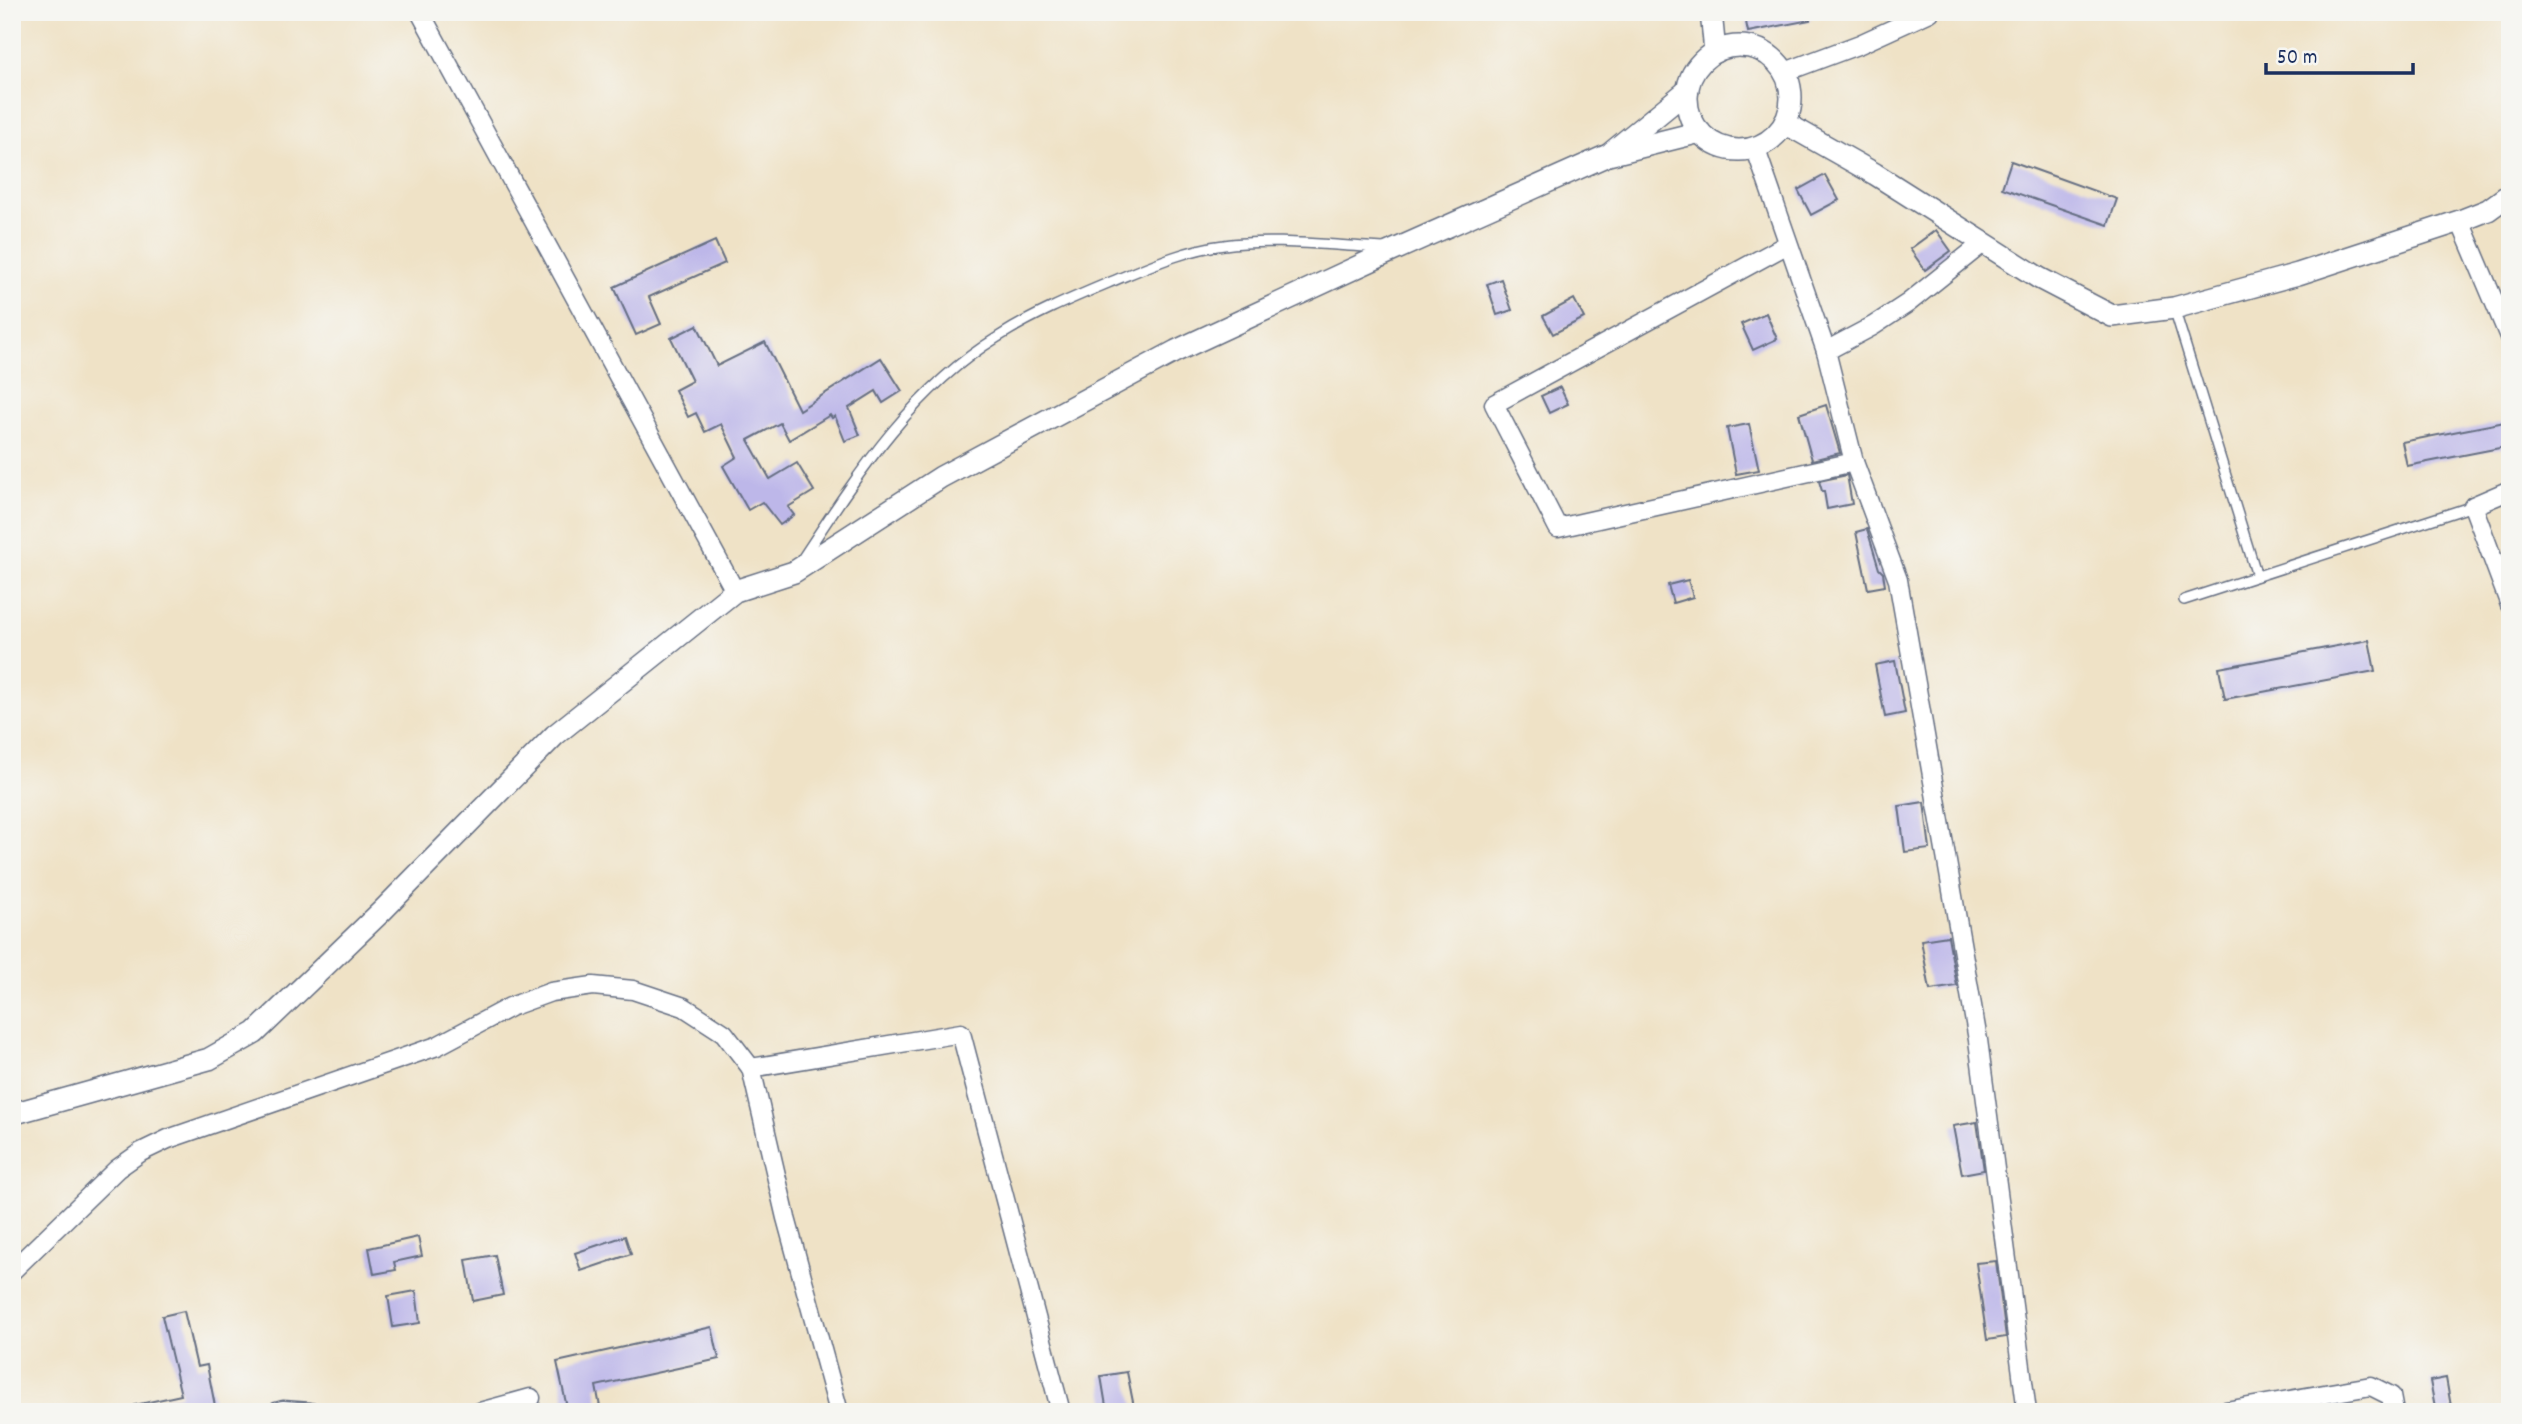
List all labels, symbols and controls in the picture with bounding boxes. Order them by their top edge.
scale bar [2266,32,2414,76]
text: 50 m [2277,44,2317,74]

